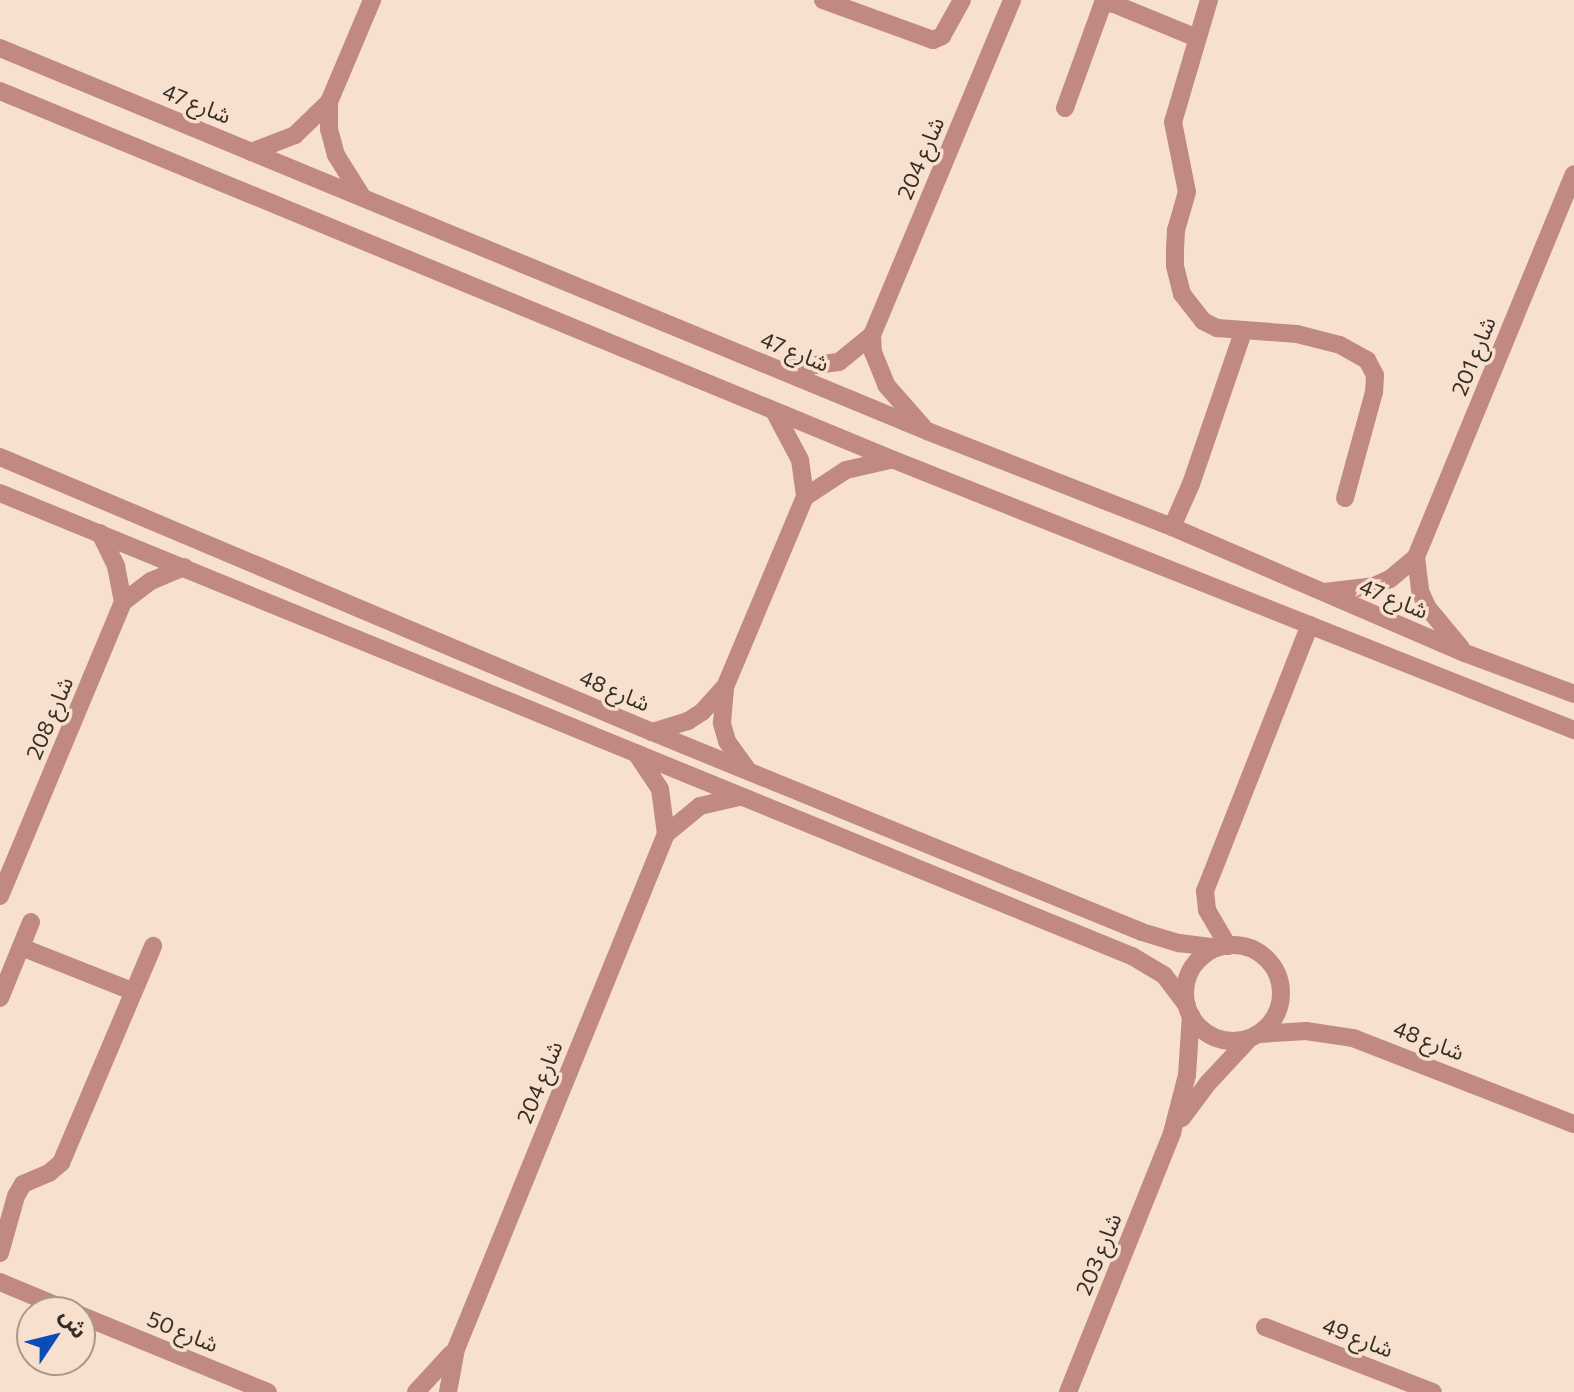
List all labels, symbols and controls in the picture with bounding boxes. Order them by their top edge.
street label: شارع 47 [159,77,235,129]
street label: شارع 204 [891,113,949,203]
street label: شارع 201 [1445,313,1501,399]
street label: شارع 47 [757,325,833,377]
street label: شارع 47 [1356,572,1432,624]
street label: شارع 48 [576,663,654,717]
street label: شارع 208 [20,673,78,763]
street label: شارع 48 [1390,1014,1468,1066]
street label: شارع 204 [511,1037,567,1127]
street label: شارع 203 [1070,1209,1126,1299]
north arrow [16,1296,96,1376]
text: ش [55,1303,94,1343]
street label: شارع 50 [144,1305,222,1357]
street label: شارع 49 [1319,1311,1397,1363]

